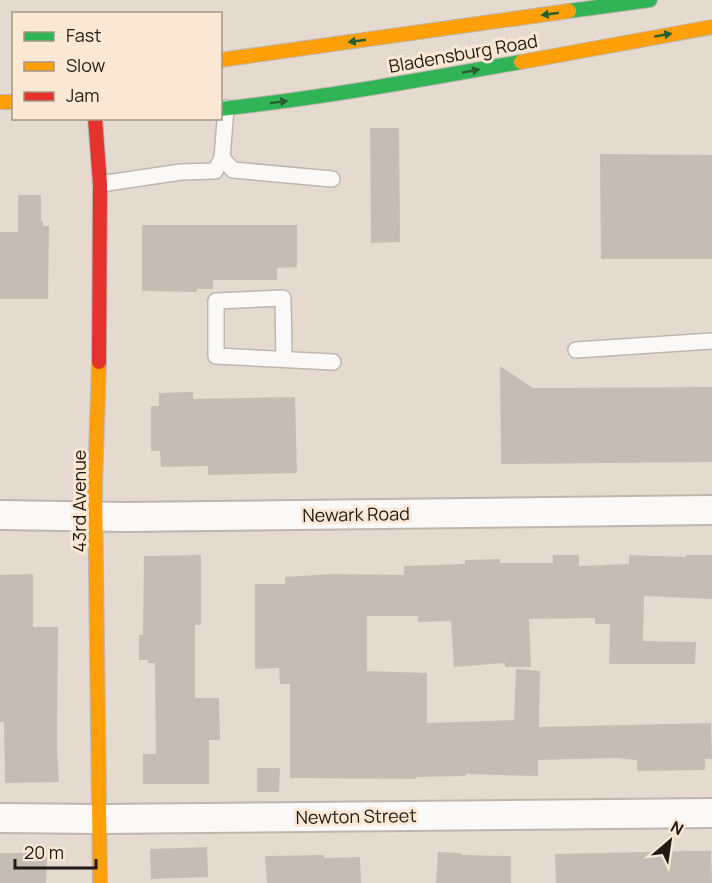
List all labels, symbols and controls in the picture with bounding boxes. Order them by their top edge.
one-way arrow [541,10,560,19]
legend [12,12,222,120]
text: Fast [66,23,101,47]
street label: Bladensburg Road [387,28,539,78]
one-way arrow [653,30,672,39]
one-way arrow [348,36,367,45]
text: Slow [66,53,106,77]
one-way arrow [462,66,481,75]
text: Jam [66,83,100,107]
one-way arrow [269,97,288,107]
street label: 43rd Avenue [67,450,91,552]
street label: Newark Road [302,501,410,527]
street label: Newton Street [295,803,417,829]
north arrow [640,811,700,871]
text: N [667,815,688,840]
scale bar [15,832,96,870]
text: 20 m [24,840,64,864]

